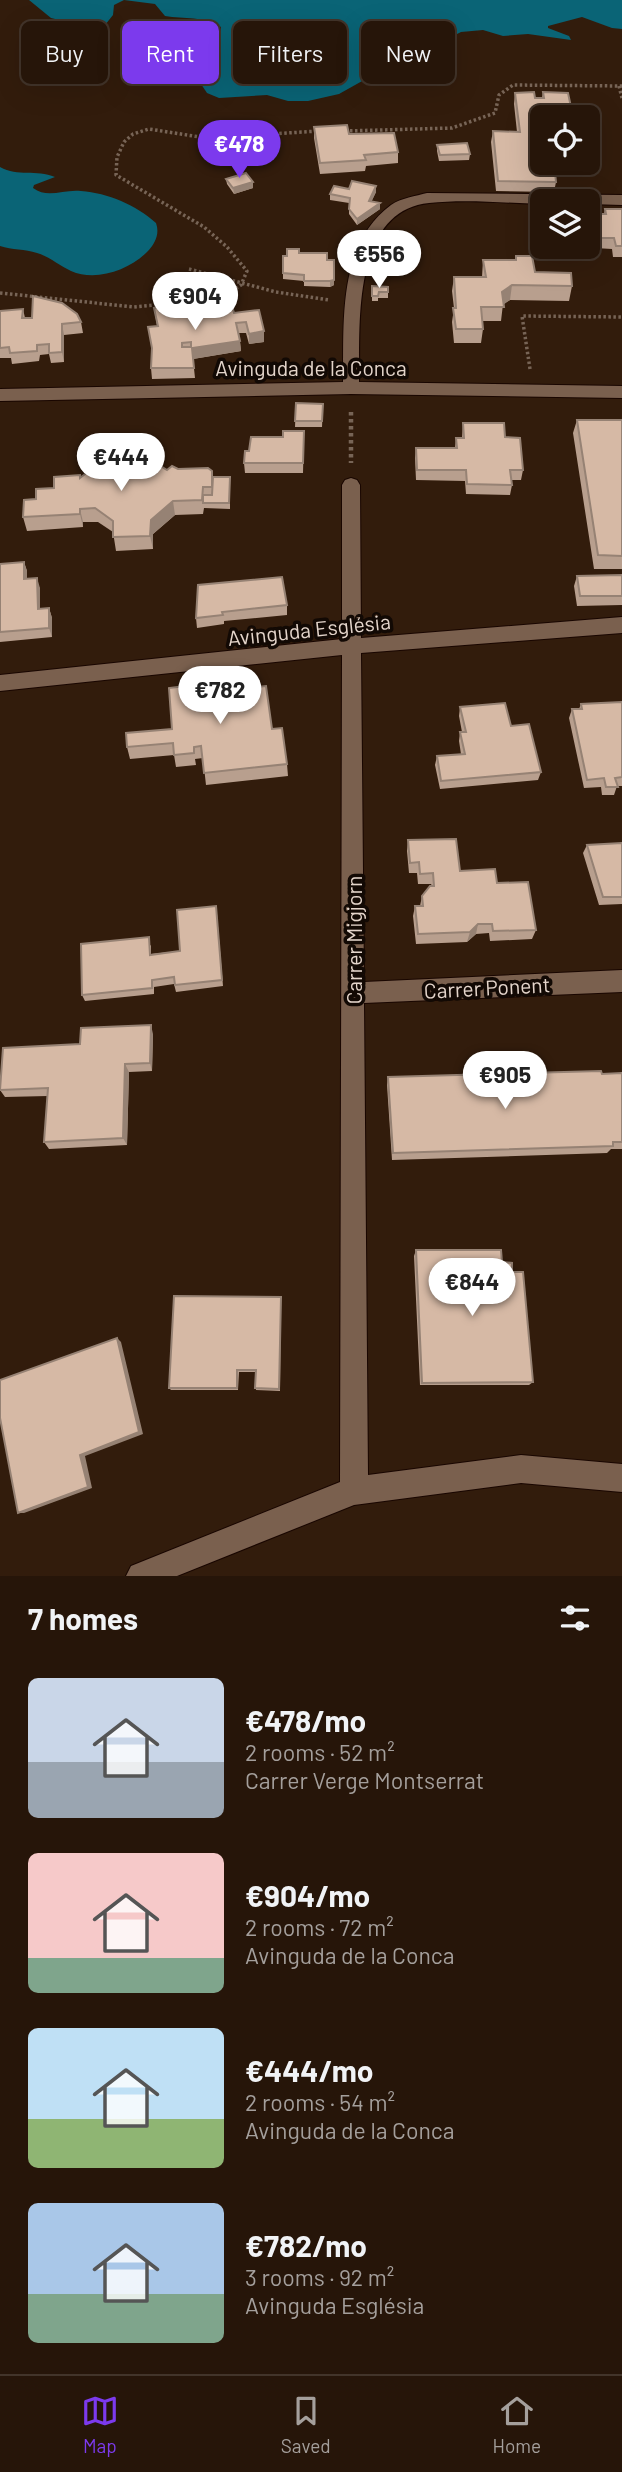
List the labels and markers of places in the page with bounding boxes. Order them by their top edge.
pin: €478 [198,120,280,180]
pin: €556 [338,230,420,290]
pin: €904 [154,272,236,332]
pin: €444 [80,434,162,493]
pin: €782 [179,666,261,726]
pin: €905 [464,1052,546,1111]
pin: €844 [431,1258,513,1318]

